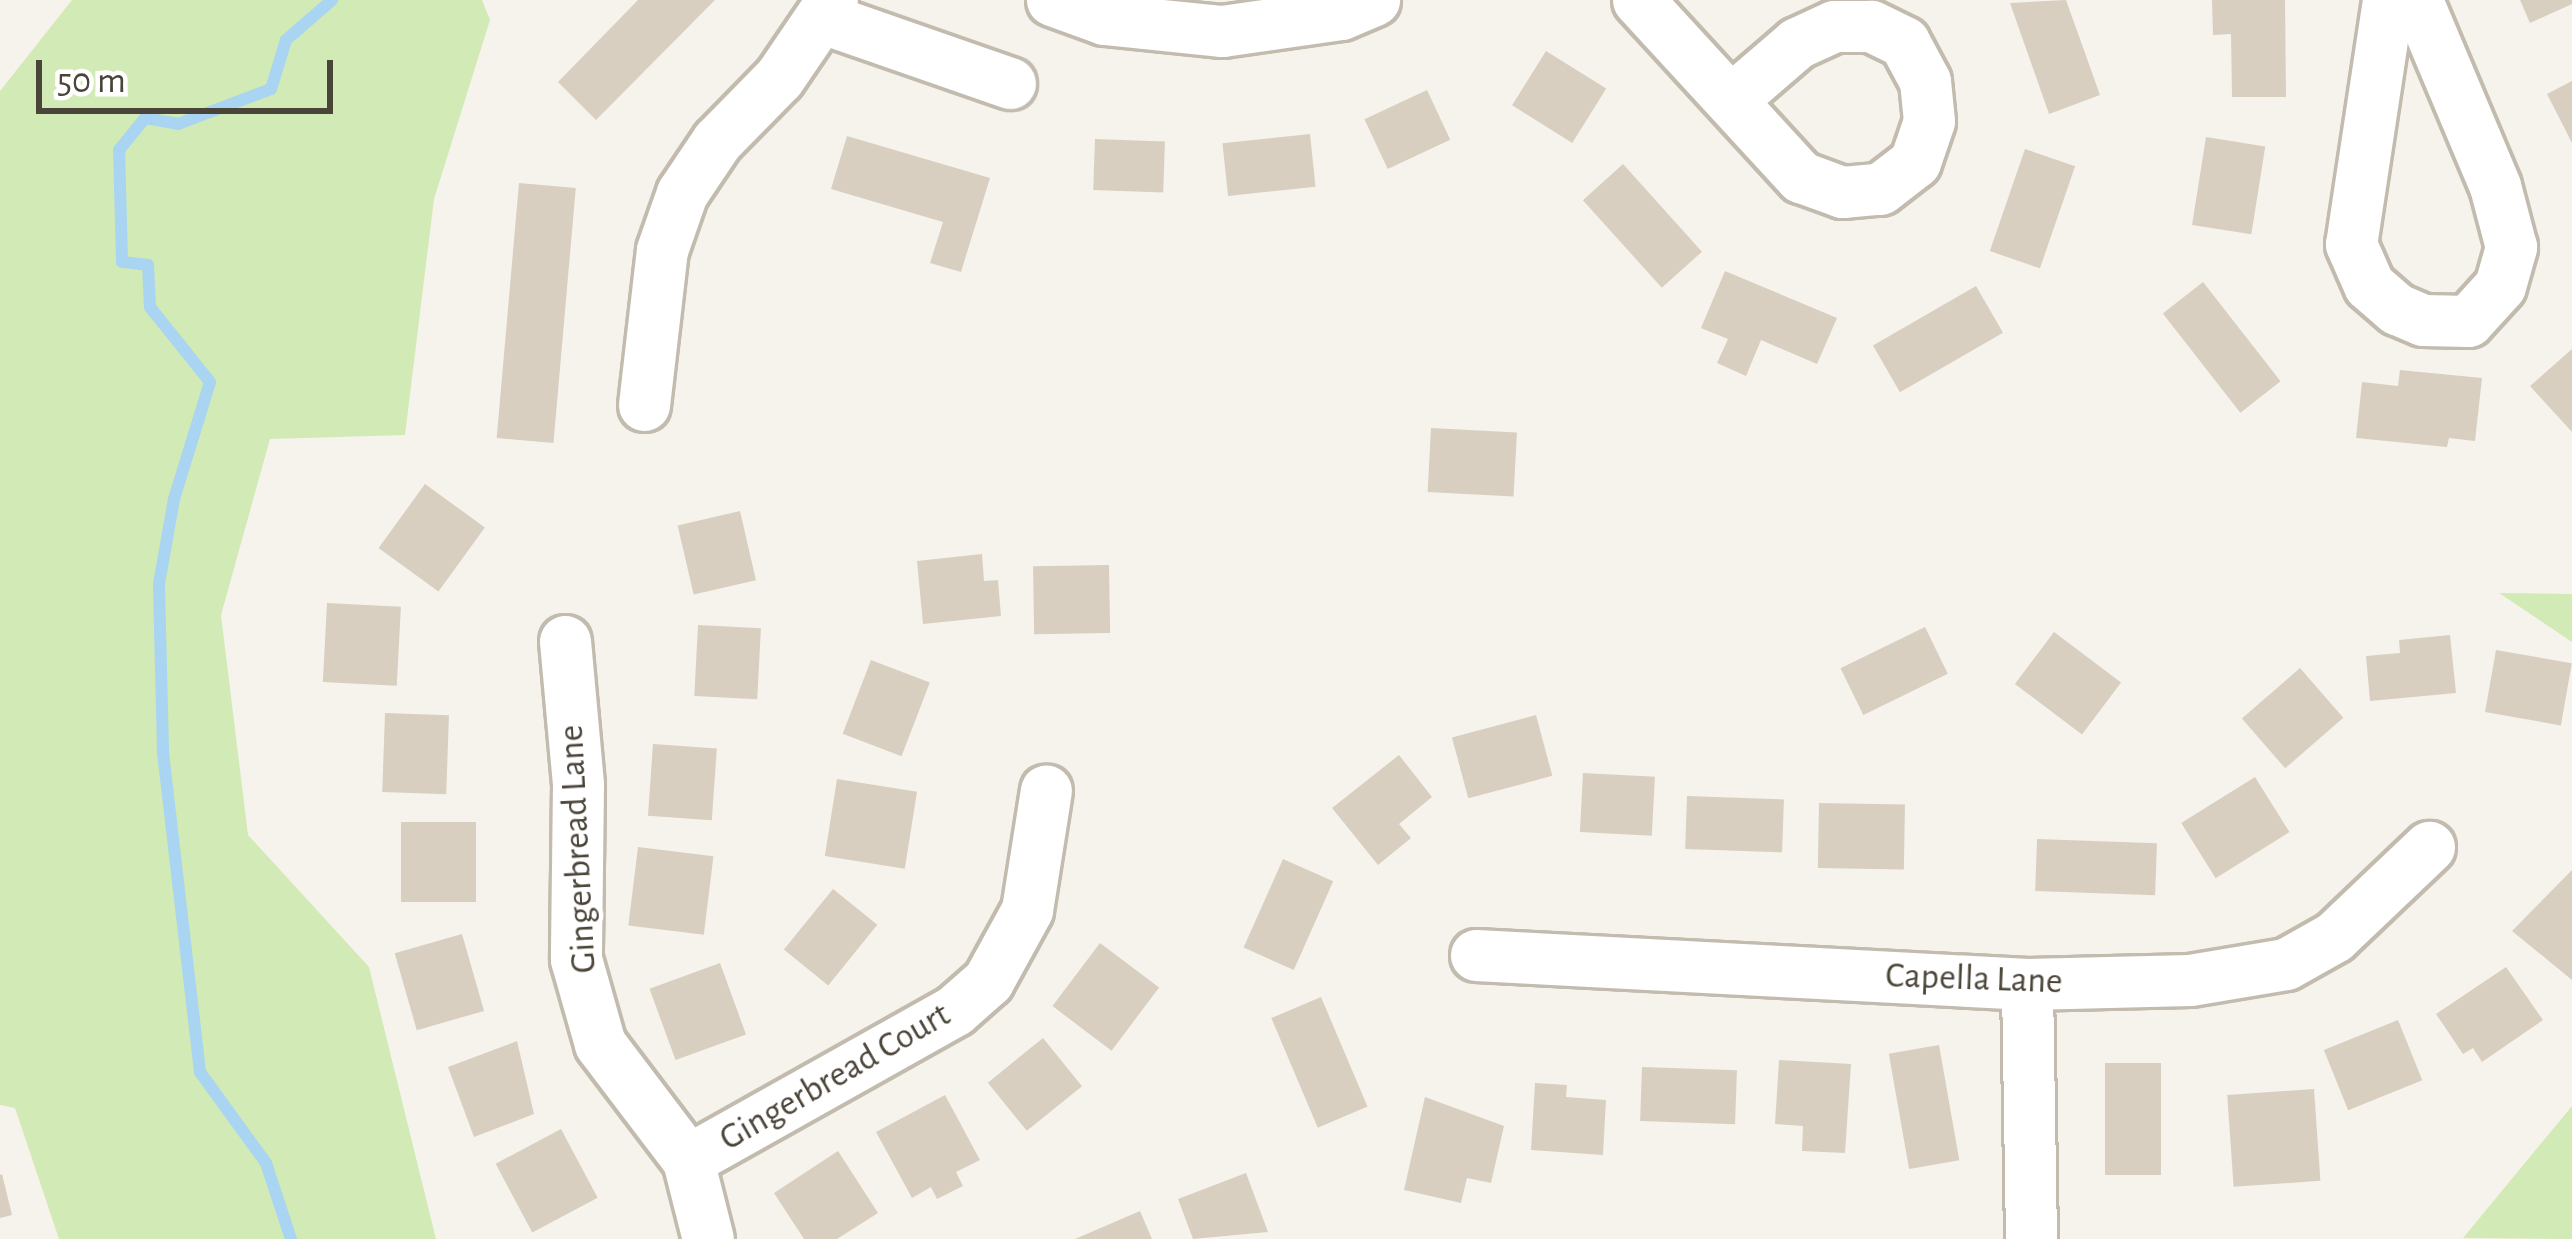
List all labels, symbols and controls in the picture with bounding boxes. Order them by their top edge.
scale bar [42,36,339,110]
text: 50 m [57,63,126,99]
street label: Gingerbread Lane [550,724,606,974]
street label: Capella Lane [1885,954,2063,1004]
street label: Gingerbread Court [712,994,958,1160]

